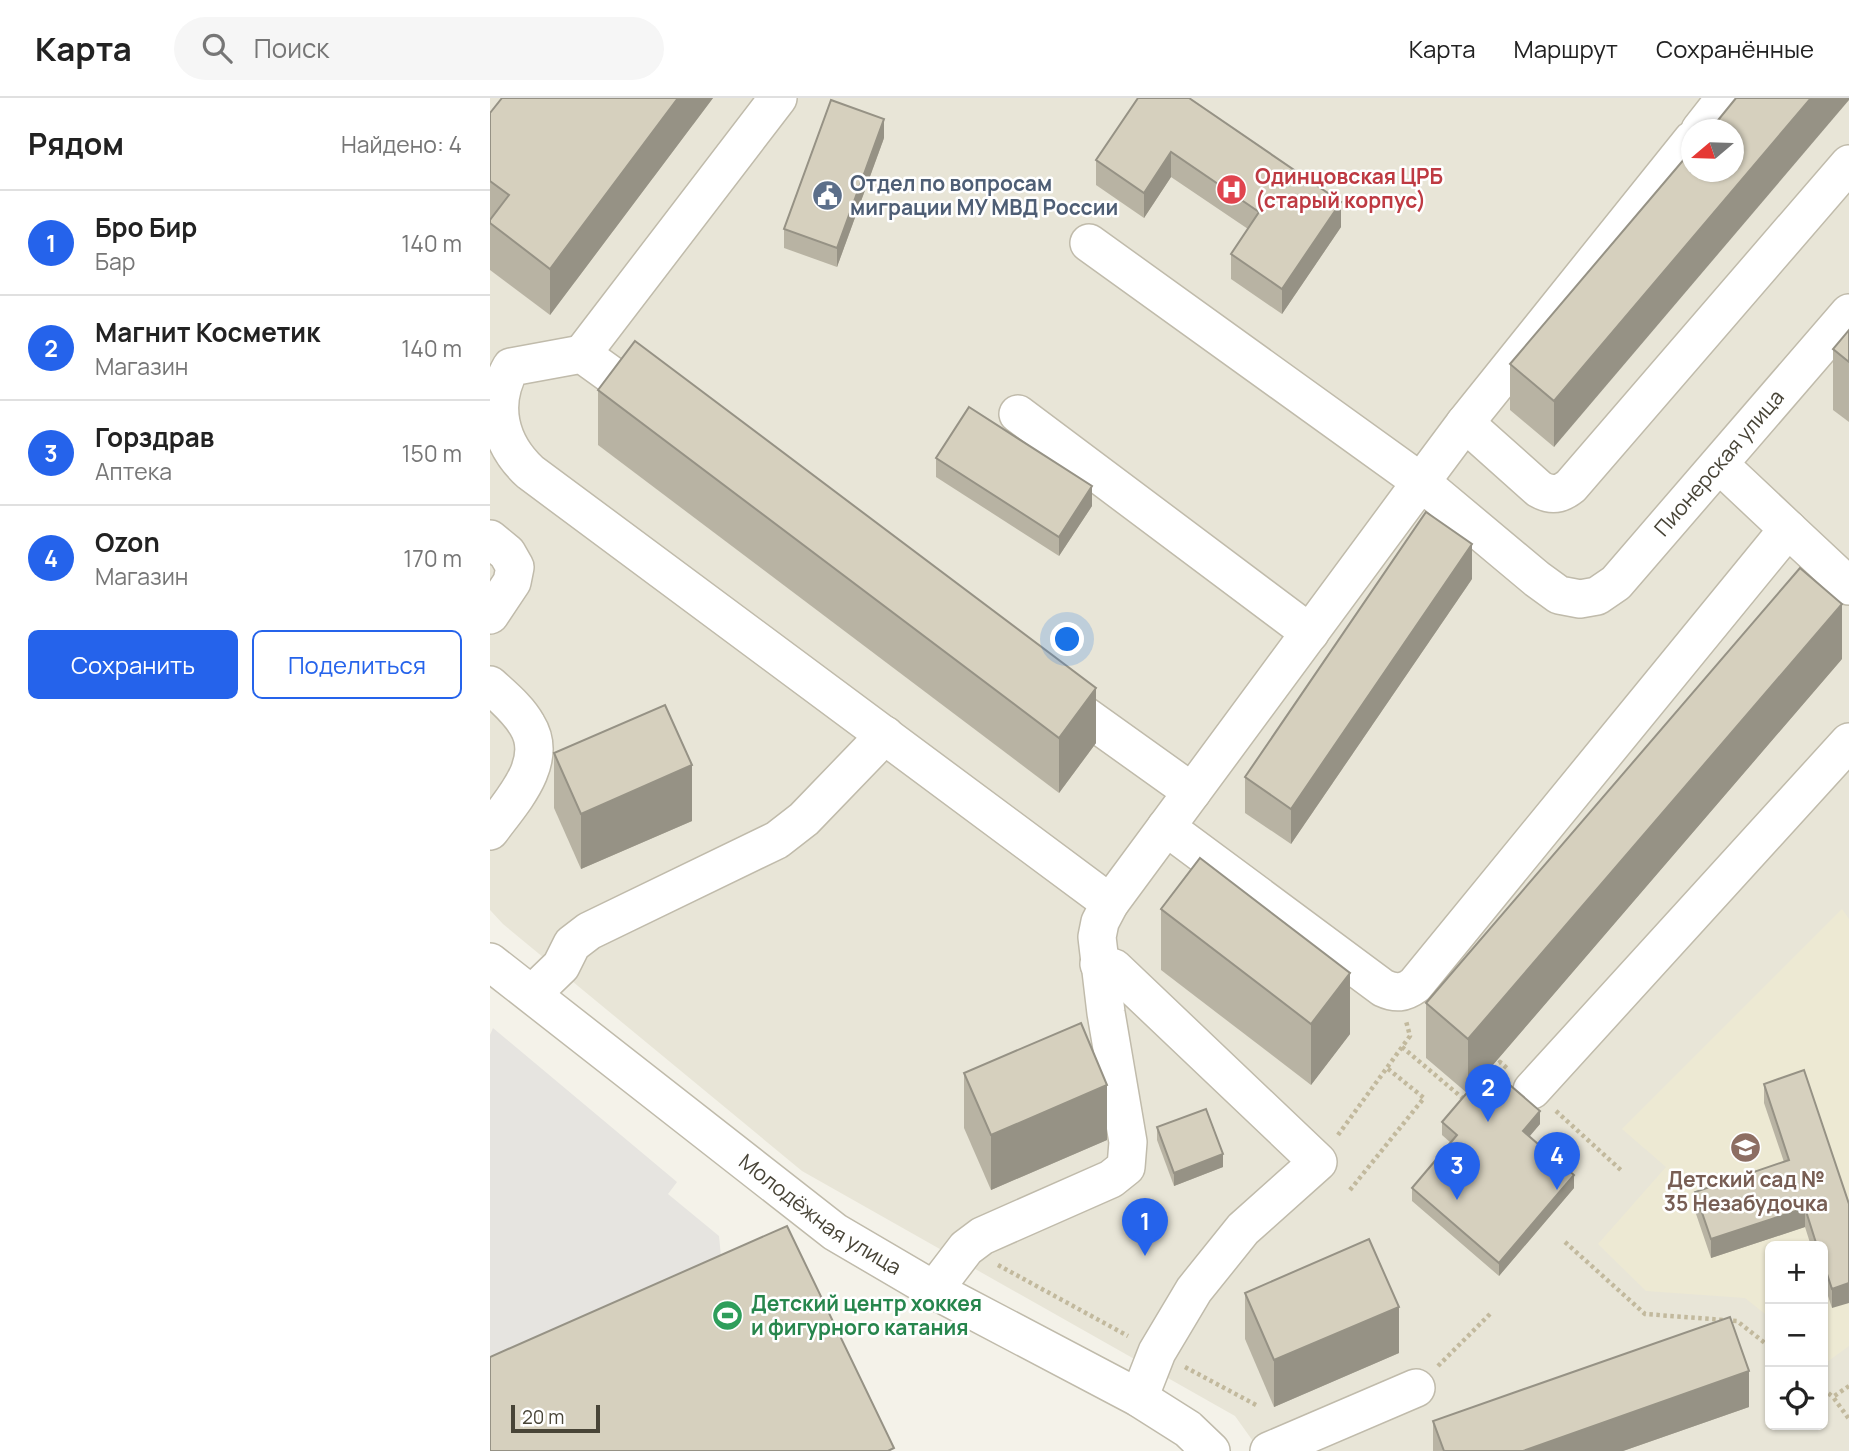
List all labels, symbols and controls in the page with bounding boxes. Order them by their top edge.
search box [174,17,664,80]
text: Карта [35,26,132,71]
icon: search [198,29,236,67]
text: Поиск [254,30,329,66]
text: Карта [1409,32,1476,65]
text: Маршрут [1514,32,1618,65]
text: Сохранённые [1656,32,1814,65]
north arrow [1681,119,1744,182]
text: Рядом [28,123,124,164]
text: Найдено: 4 [341,128,462,160]
place label: Одинцовская ЦРБ (старый корпус) [1255,162,1443,214]
place label: Отдел по вопросам миграции МУ МВД России [850,169,1118,221]
hospital icon: Одинцовская ЦРБ (старый корпус) [1215,172,1249,206]
public building icon: Отдел по вопросам миграции МУ МВД России [810,179,844,213]
text: Бро Бир [95,209,197,245]
text: 1 [46,227,56,259]
text: 140 m [401,227,462,259]
text: Бар [95,245,135,277]
text: Магнит Косметик [95,314,320,350]
text: 2 [44,332,58,364]
text: 140 m [401,332,462,364]
text: Магазин [95,350,188,382]
street label: Пионерская улица [1648,383,1790,542]
text: Горздрав [95,419,214,455]
text: 3 [44,437,58,469]
text: 150 m [402,437,462,469]
text: Аптека [95,455,172,487]
text: Ozon [95,524,160,560]
text: 4 [44,542,58,574]
text: 170 m [403,542,462,574]
text: Магазин [95,560,188,592]
your location [1050,622,1084,656]
button: Сохранить [28,630,238,699]
button: Поделиться [252,630,462,699]
pin: 2 [1465,1064,1511,1122]
school or university icon: Детский сад № 35 Незабудочка [1729,1131,1763,1165]
pin: 4 [1534,1132,1580,1190]
pin: 3 [1434,1142,1480,1200]
street label: Молодёжная улица [734,1147,907,1281]
place label: Детский сад № 35 Незабудочка [1664,1165,1828,1217]
pin: 1 [1122,1198,1168,1256]
map controls [1765,1241,1828,1430]
button: + [1765,1241,1828,1304]
place label: Детский центр хоккея и фигурного катания [751,1289,982,1341]
sports icon: Детский центр хоккея и фигурного катания [711,1299,745,1333]
button: − [1765,1304,1828,1367]
button: locate [1765,1367,1828,1430]
scale bar [511,1402,600,1434]
text: 20 m [522,1404,564,1430]

